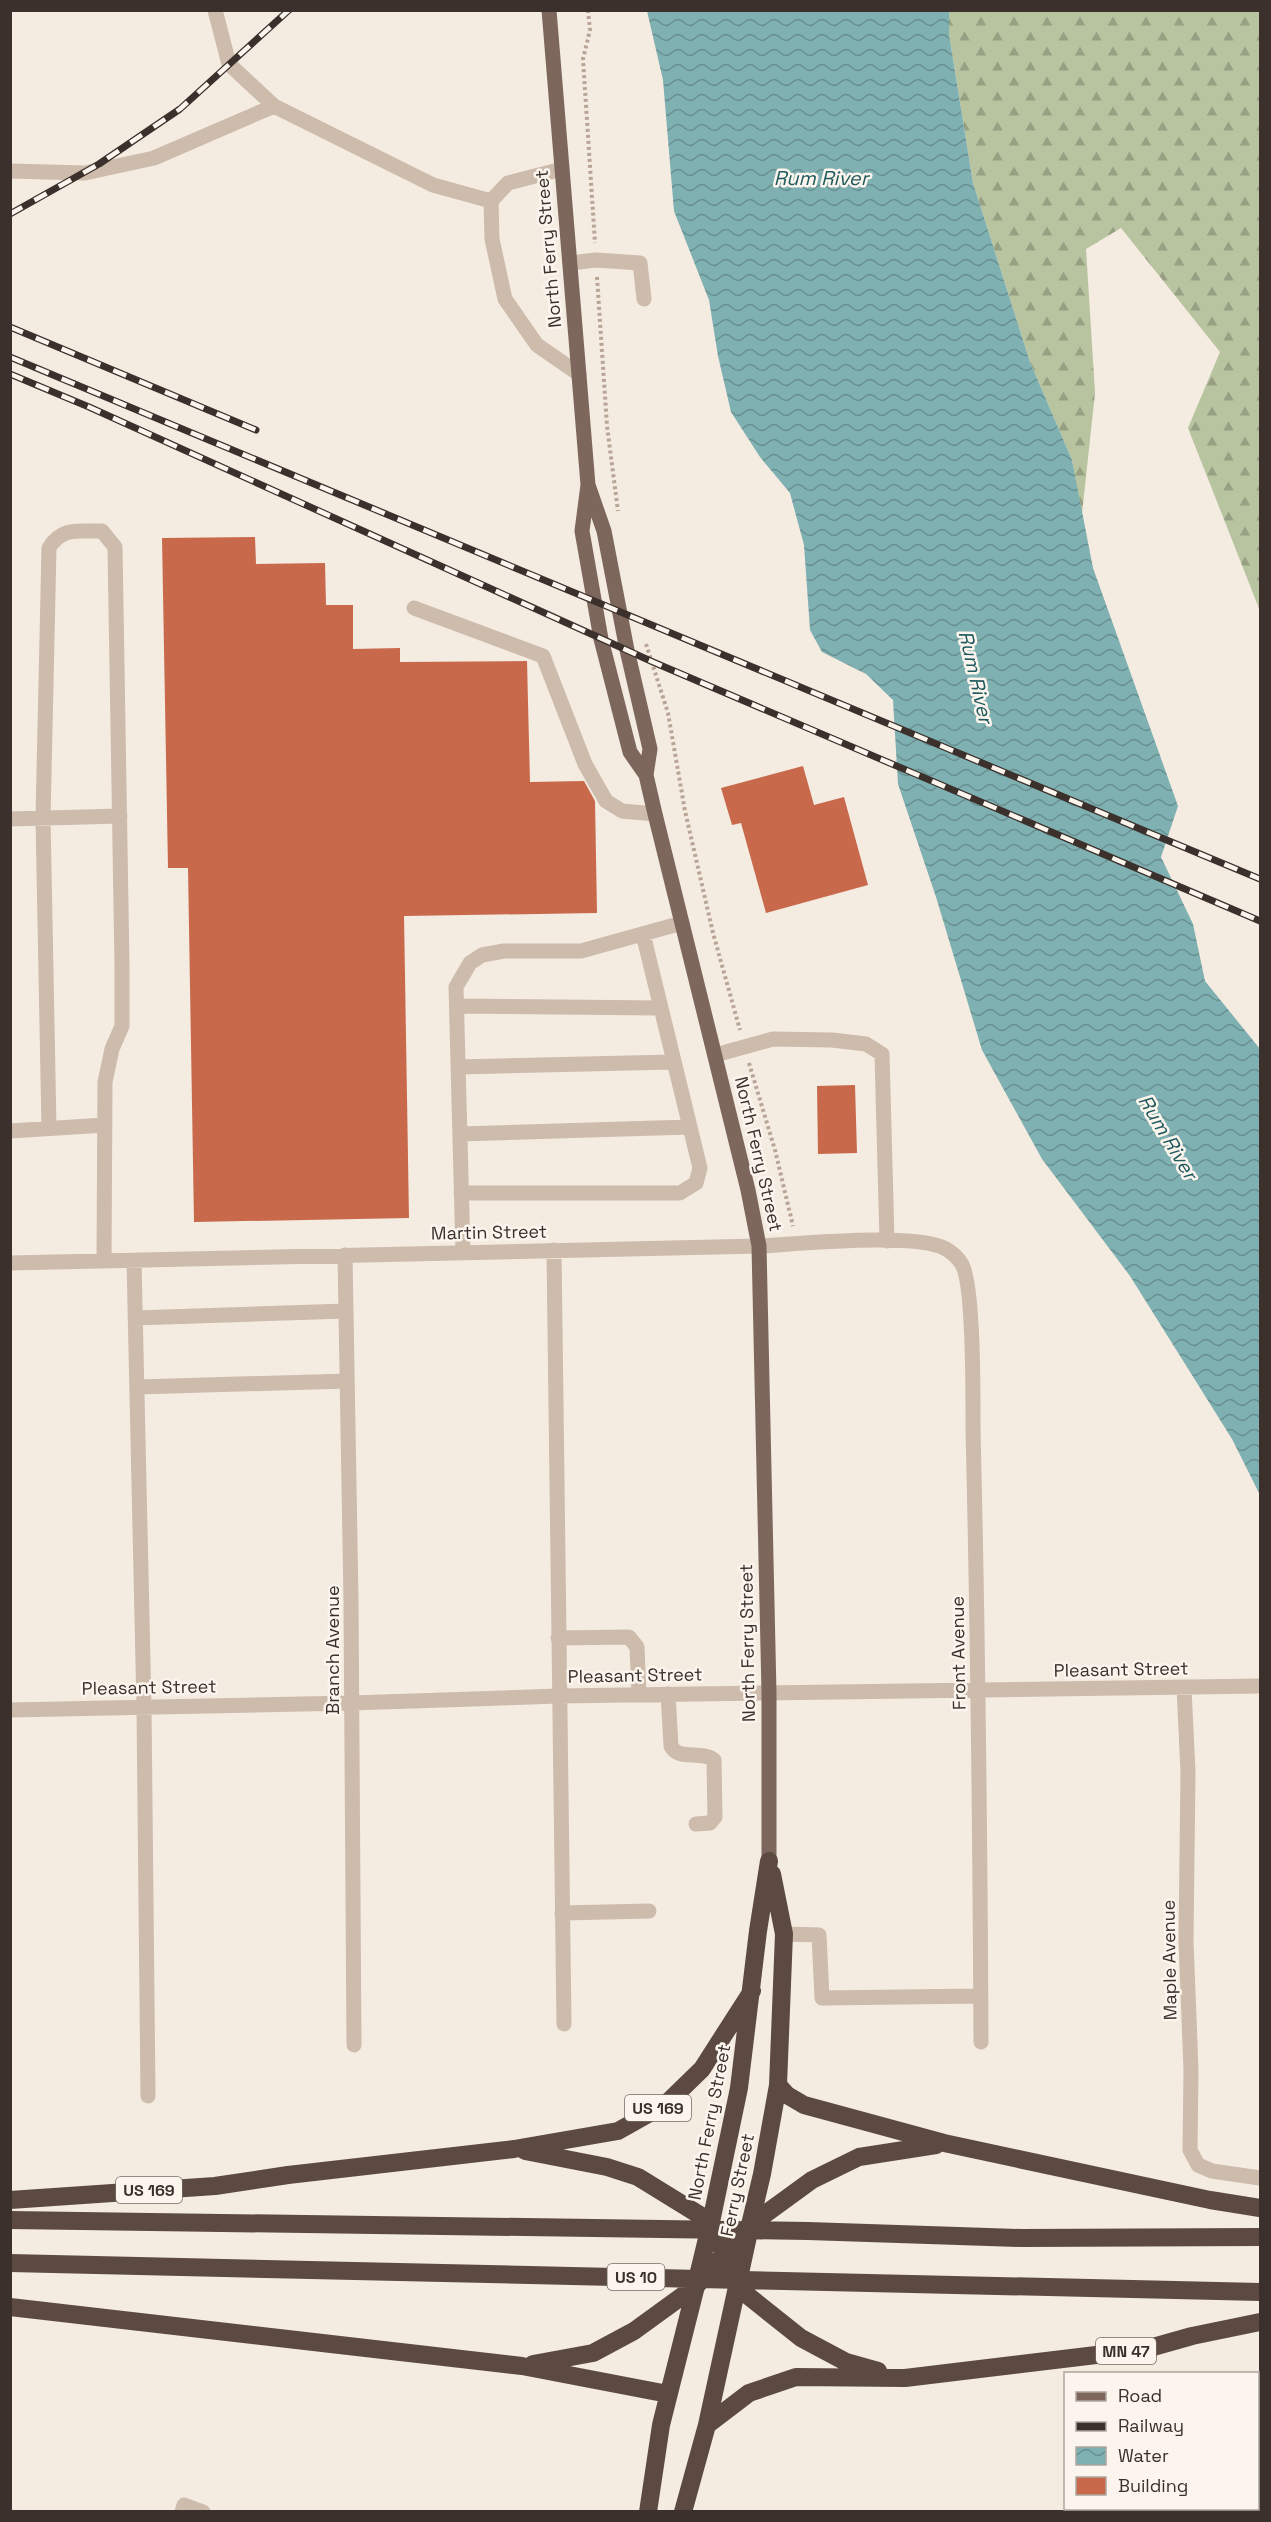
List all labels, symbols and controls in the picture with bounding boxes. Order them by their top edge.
water label: Rum River [774,165,871,191]
street label: North Ferry Street [530,169,566,329]
water label: Rum River [953,628,1000,728]
street label: North Ferry Street [730,1074,788,1234]
water label: Rum River [1133,1090,1205,1186]
street label: Martin Street [431,1219,547,1245]
street label: North Ferry Street [734,1564,760,1722]
street label: Branch Avenue [321,1585,344,1715]
street label: Front Avenue [946,1596,970,1710]
street label: Pleasant Street [1053,1656,1189,1682]
street label: Pleasant Street [567,1662,703,1688]
street label: Pleasant Street [81,1674,217,1700]
street label: Maple Avenue [1156,1900,1182,2020]
street label: North Ferry Street [683,2042,735,2202]
road number: US 169 [625,2095,691,2121]
street label: Ferry Street [715,2132,759,2238]
road number: US 169 [116,2177,182,2203]
road number: US 10 [608,2264,664,2290]
road number: MN 47 [1096,2338,1156,2364]
legend [1064,2372,1259,2510]
text: Road [1118,2384,1162,2407]
text: Railway [1118,2414,1184,2437]
text: Water [1118,2444,1169,2467]
text: Building [1118,2474,1188,2497]

